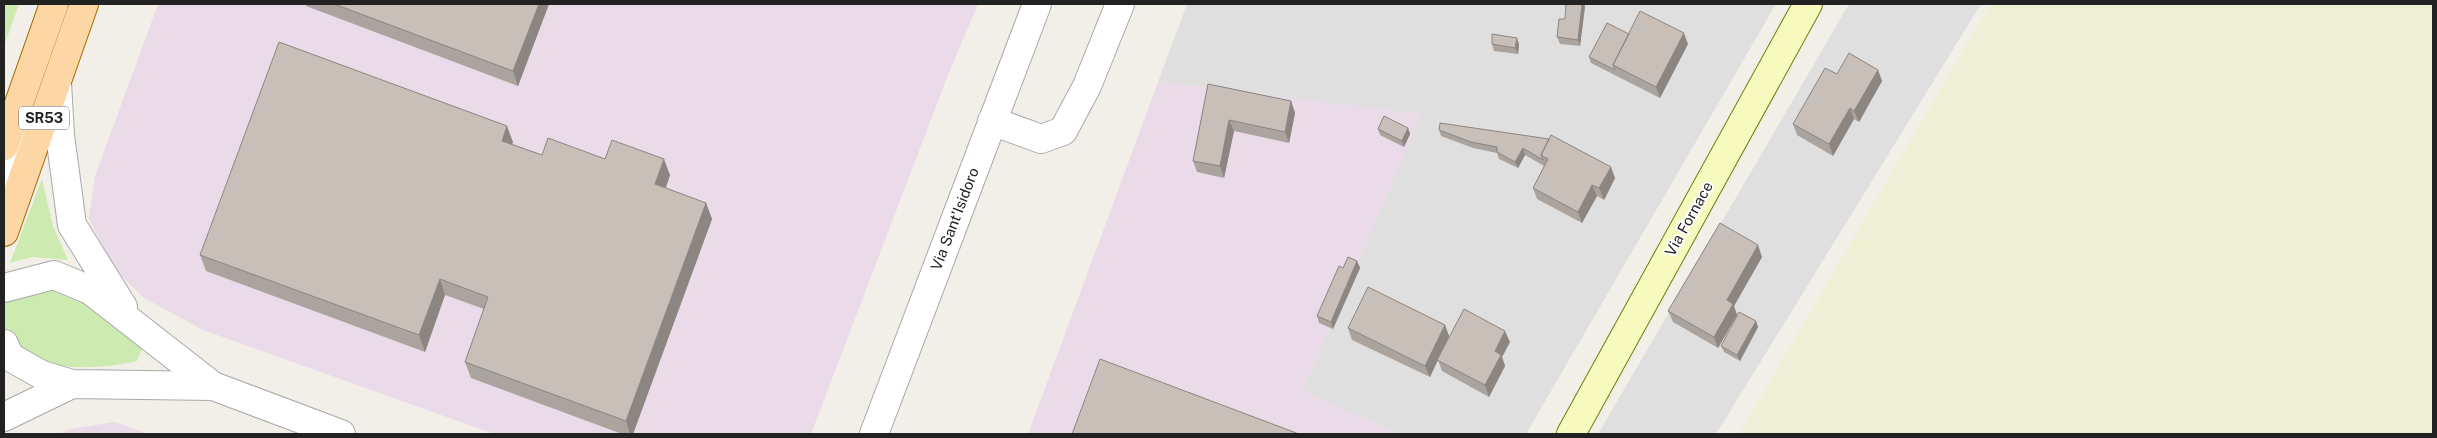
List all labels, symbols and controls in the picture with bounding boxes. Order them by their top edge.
road number: SR53 [19,106,69,130]
street label: Via Sant'Isidoro [927,165,982,273]
street label: Via Fornace [1661,179,1716,259]

